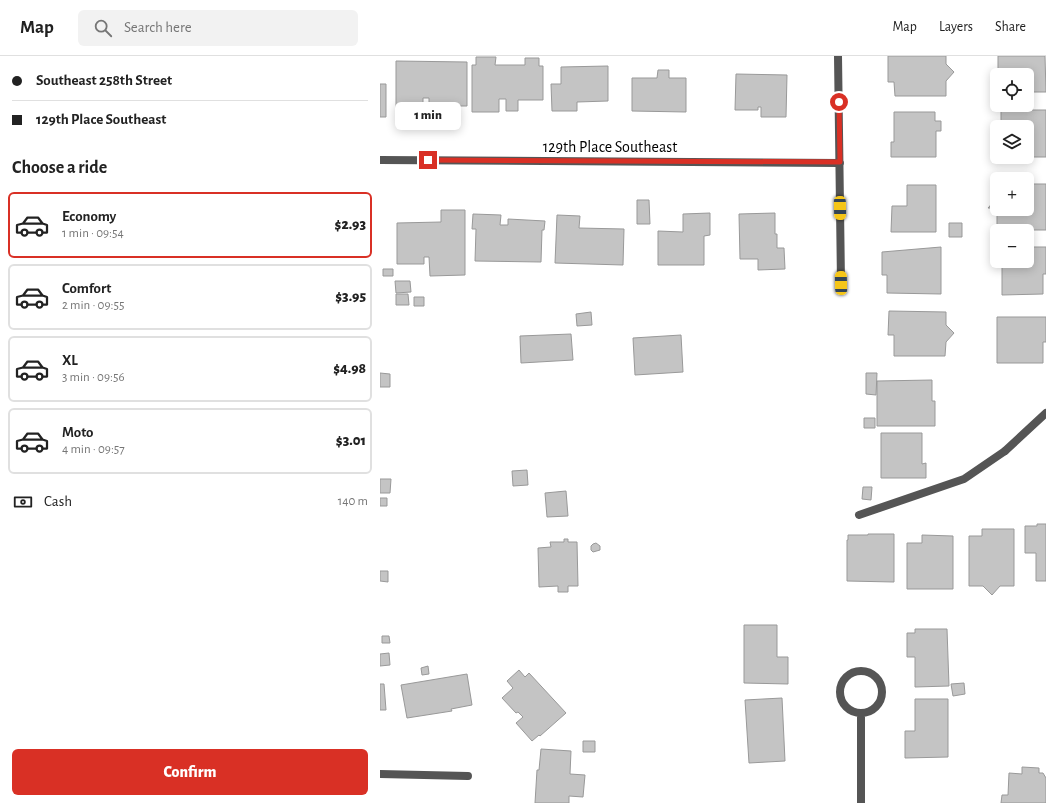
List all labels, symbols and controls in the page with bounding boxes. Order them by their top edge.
search box [78,10,358,46]
icon: search [92,17,114,39]
text: Map [20,18,54,37]
text: Search here [124,20,192,35]
text: Map [892,20,917,34]
text: Layers [939,20,973,34]
text: Share [995,20,1026,34]
map controls [990,68,1034,268]
button: locate [990,68,1034,112]
text: Southeast 258th Street [36,73,172,88]
route start [830,93,848,111]
callout: 1 min [395,102,461,130]
text: 1 min [414,109,442,122]
text: 129th Place Southeast [36,112,166,127]
button: layers [990,120,1034,164]
street label: 129th Place Southeast [543,139,677,155]
route end [419,151,437,169]
text: Choose a ride [12,159,107,177]
button: + [990,172,1034,216]
car [834,196,846,220]
icon: car [14,207,50,243]
text: Economy [62,209,116,224]
text: $2.93 [335,217,366,232]
button: − [990,224,1034,268]
text: 1 min · 09:54 [62,227,124,240]
car [835,271,847,295]
icon: car [14,279,50,315]
text: Comfort [62,281,111,296]
text: $3.95 [335,289,366,304]
text: 2 min · 09:55 [62,299,124,312]
icon: car [14,351,50,387]
text: XL [62,353,78,368]
text: $4.98 [333,361,366,376]
text: 3 min · 09:56 [62,371,125,384]
icon: car [14,423,50,459]
text: Moto [62,425,94,440]
text: $3.01 [336,433,366,448]
text: 4 min · 09:57 [62,443,125,456]
icon: cash [12,491,34,513]
text: Cash [44,494,72,509]
text: 140 m [338,495,368,508]
button: Confirm [12,749,368,795]

